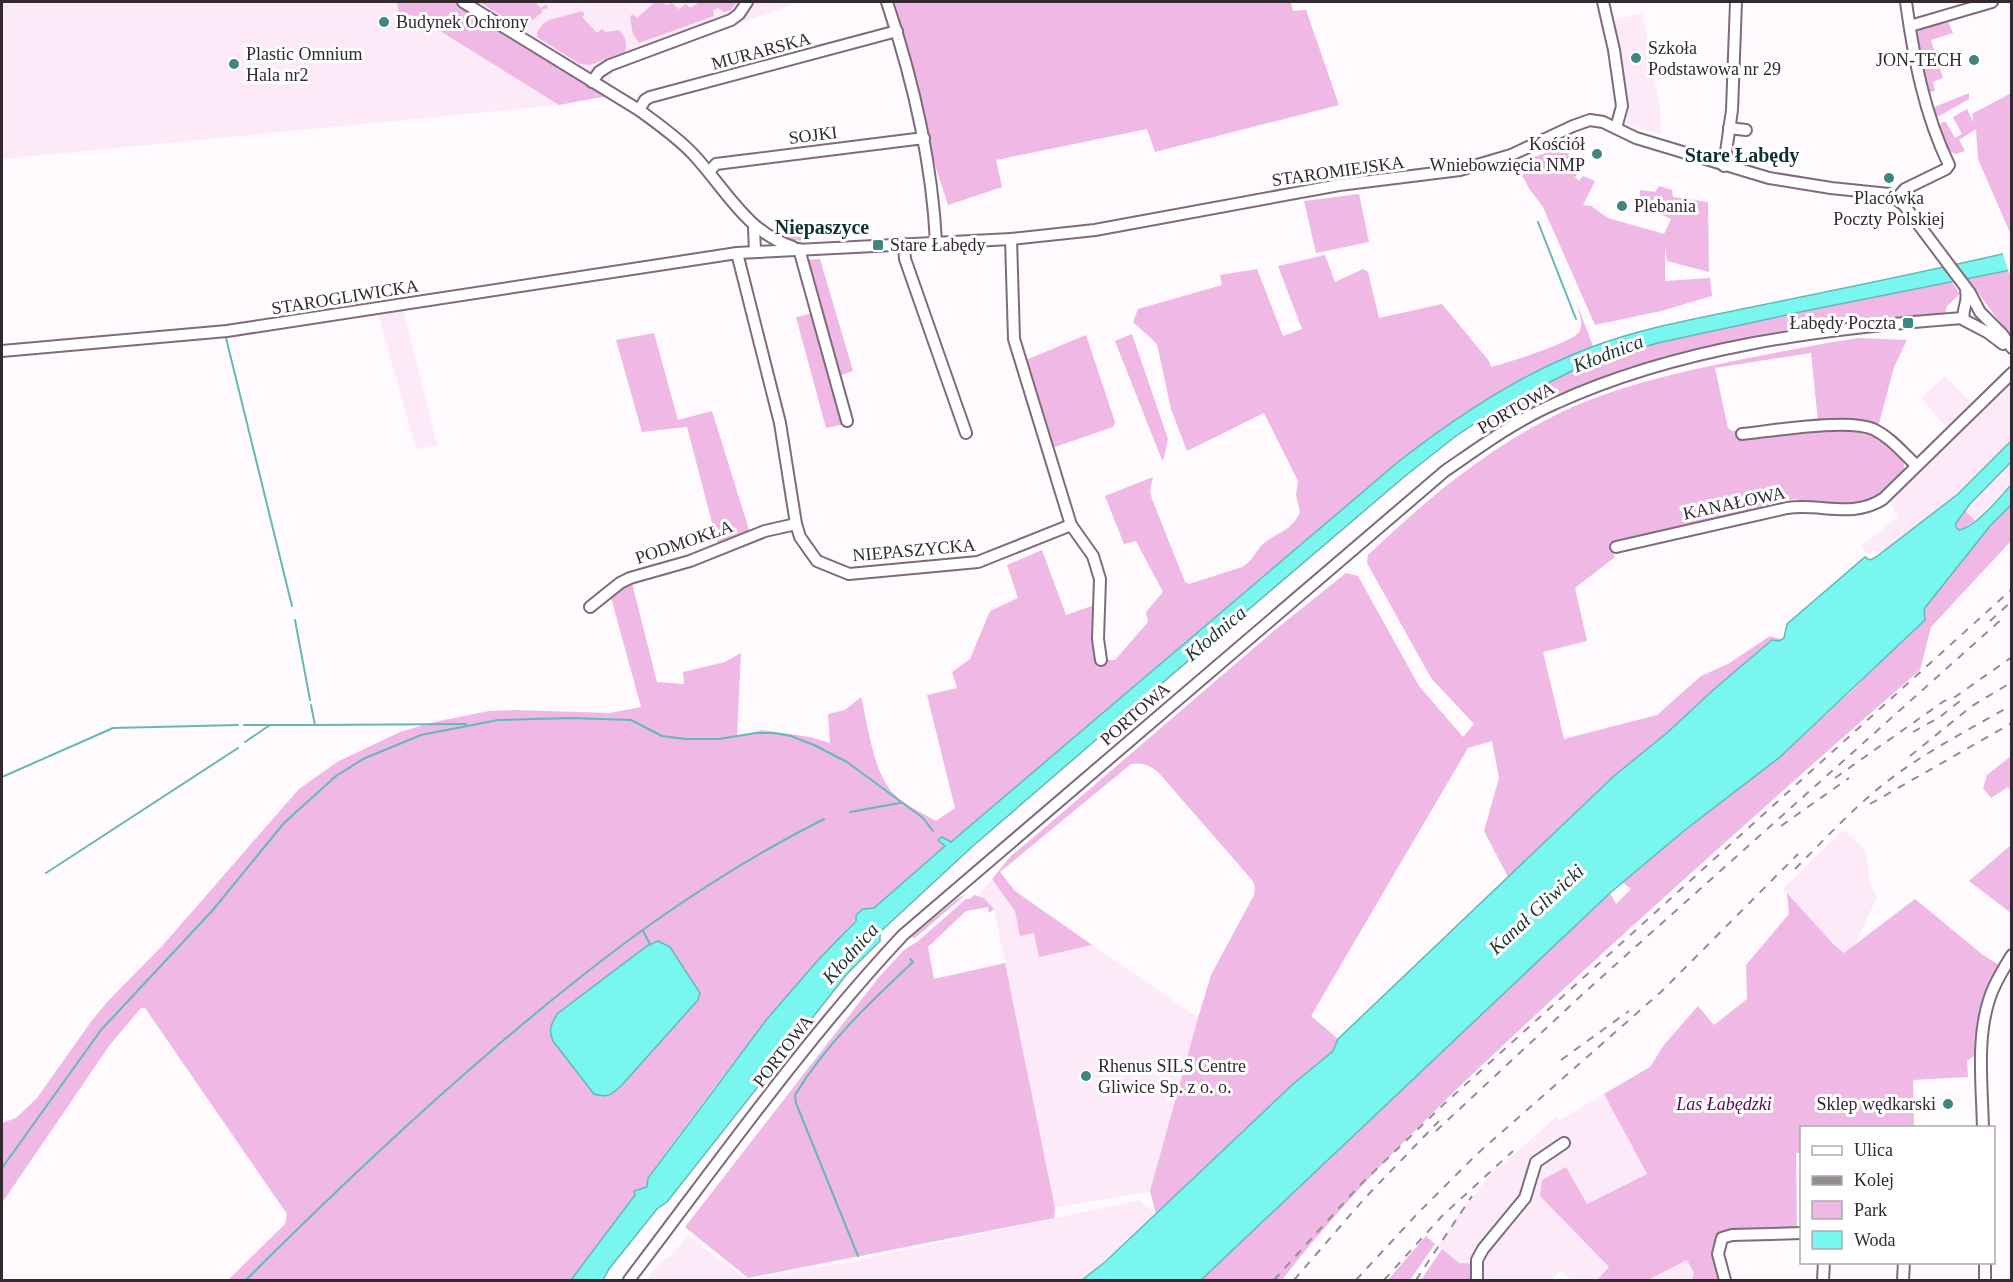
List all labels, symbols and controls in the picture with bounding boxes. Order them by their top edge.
place label: Budynek Ochrony [396,12,528,32]
marker: Budynek Ochrony [377,15,391,29]
street label: MURARSKA [709,28,813,74]
place label: Szkoła Podstawowa nr 29 [1648,38,1781,79]
place label: Plastic Omnium Hala nr2 [246,44,363,85]
place label: JON-TECH [1876,50,1962,70]
marker: Szkoła Podstawowa nr 29 [1629,51,1643,65]
marker: JON-TECH [1967,53,1981,67]
marker: Plastic Omnium Hala nr2 [227,57,241,71]
street label: SOJKI [787,122,839,148]
place label: Kościół Wniebowzięcia NMP [1430,134,1585,175]
district label: Stare Łabędy [1685,144,1799,167]
marker: Kościół Wniebowzięcia NMP [1590,147,1604,161]
street label: STAROMIEJSKA [1270,152,1406,190]
marker: Placówka Poczty Polskiej [1882,171,1896,185]
place label: Placówka Poczty Polskiej [1833,188,1945,229]
place label: Plebania [1634,196,1696,216]
marker: Plebania [1615,199,1629,213]
district label: Niepaszyce [775,216,869,239]
place label: Stare Łabędy [890,235,985,255]
marker: Stare Łabędy [871,238,885,252]
street label: STAROGLIWICKA [270,276,420,318]
place label: Łabędy Poczta [1790,313,1896,333]
marker: Łabędy Poczta [1901,316,1915,330]
water label: Kłodnica [1569,330,1646,377]
street label: PORTOWA [1474,378,1558,438]
street label: KANAŁOWA [1681,482,1787,524]
street label: PODMOKŁA [633,516,735,568]
street label: NIEPASZYCKA [852,535,976,565]
water label: Kłodnica [1179,601,1250,666]
street label: PORTOWA [1096,678,1174,750]
water label: Kanał Gliwicki [1483,859,1588,959]
water label: Kłodnica [817,918,883,988]
street label: PORTOWA [749,1011,817,1091]
place label: Rhenus SILS Centre Gliwice Sp. z o. o. [1098,1056,1246,1097]
marker: Rhenus SILS Centre Gliwice Sp. z o. o. [1079,1069,1093,1083]
park label: Las Łabędzki [1675,1094,1772,1114]
place label: Sklep wędkarski [1817,1094,1936,1114]
marker: Sklep wędkarski [1941,1097,1955,1111]
legend [1800,1126,1995,1264]
text: Ulica [1854,1140,1893,1160]
text: Kolej [1854,1170,1894,1190]
text: Park [1854,1200,1887,1220]
text: Woda [1854,1230,1896,1250]

